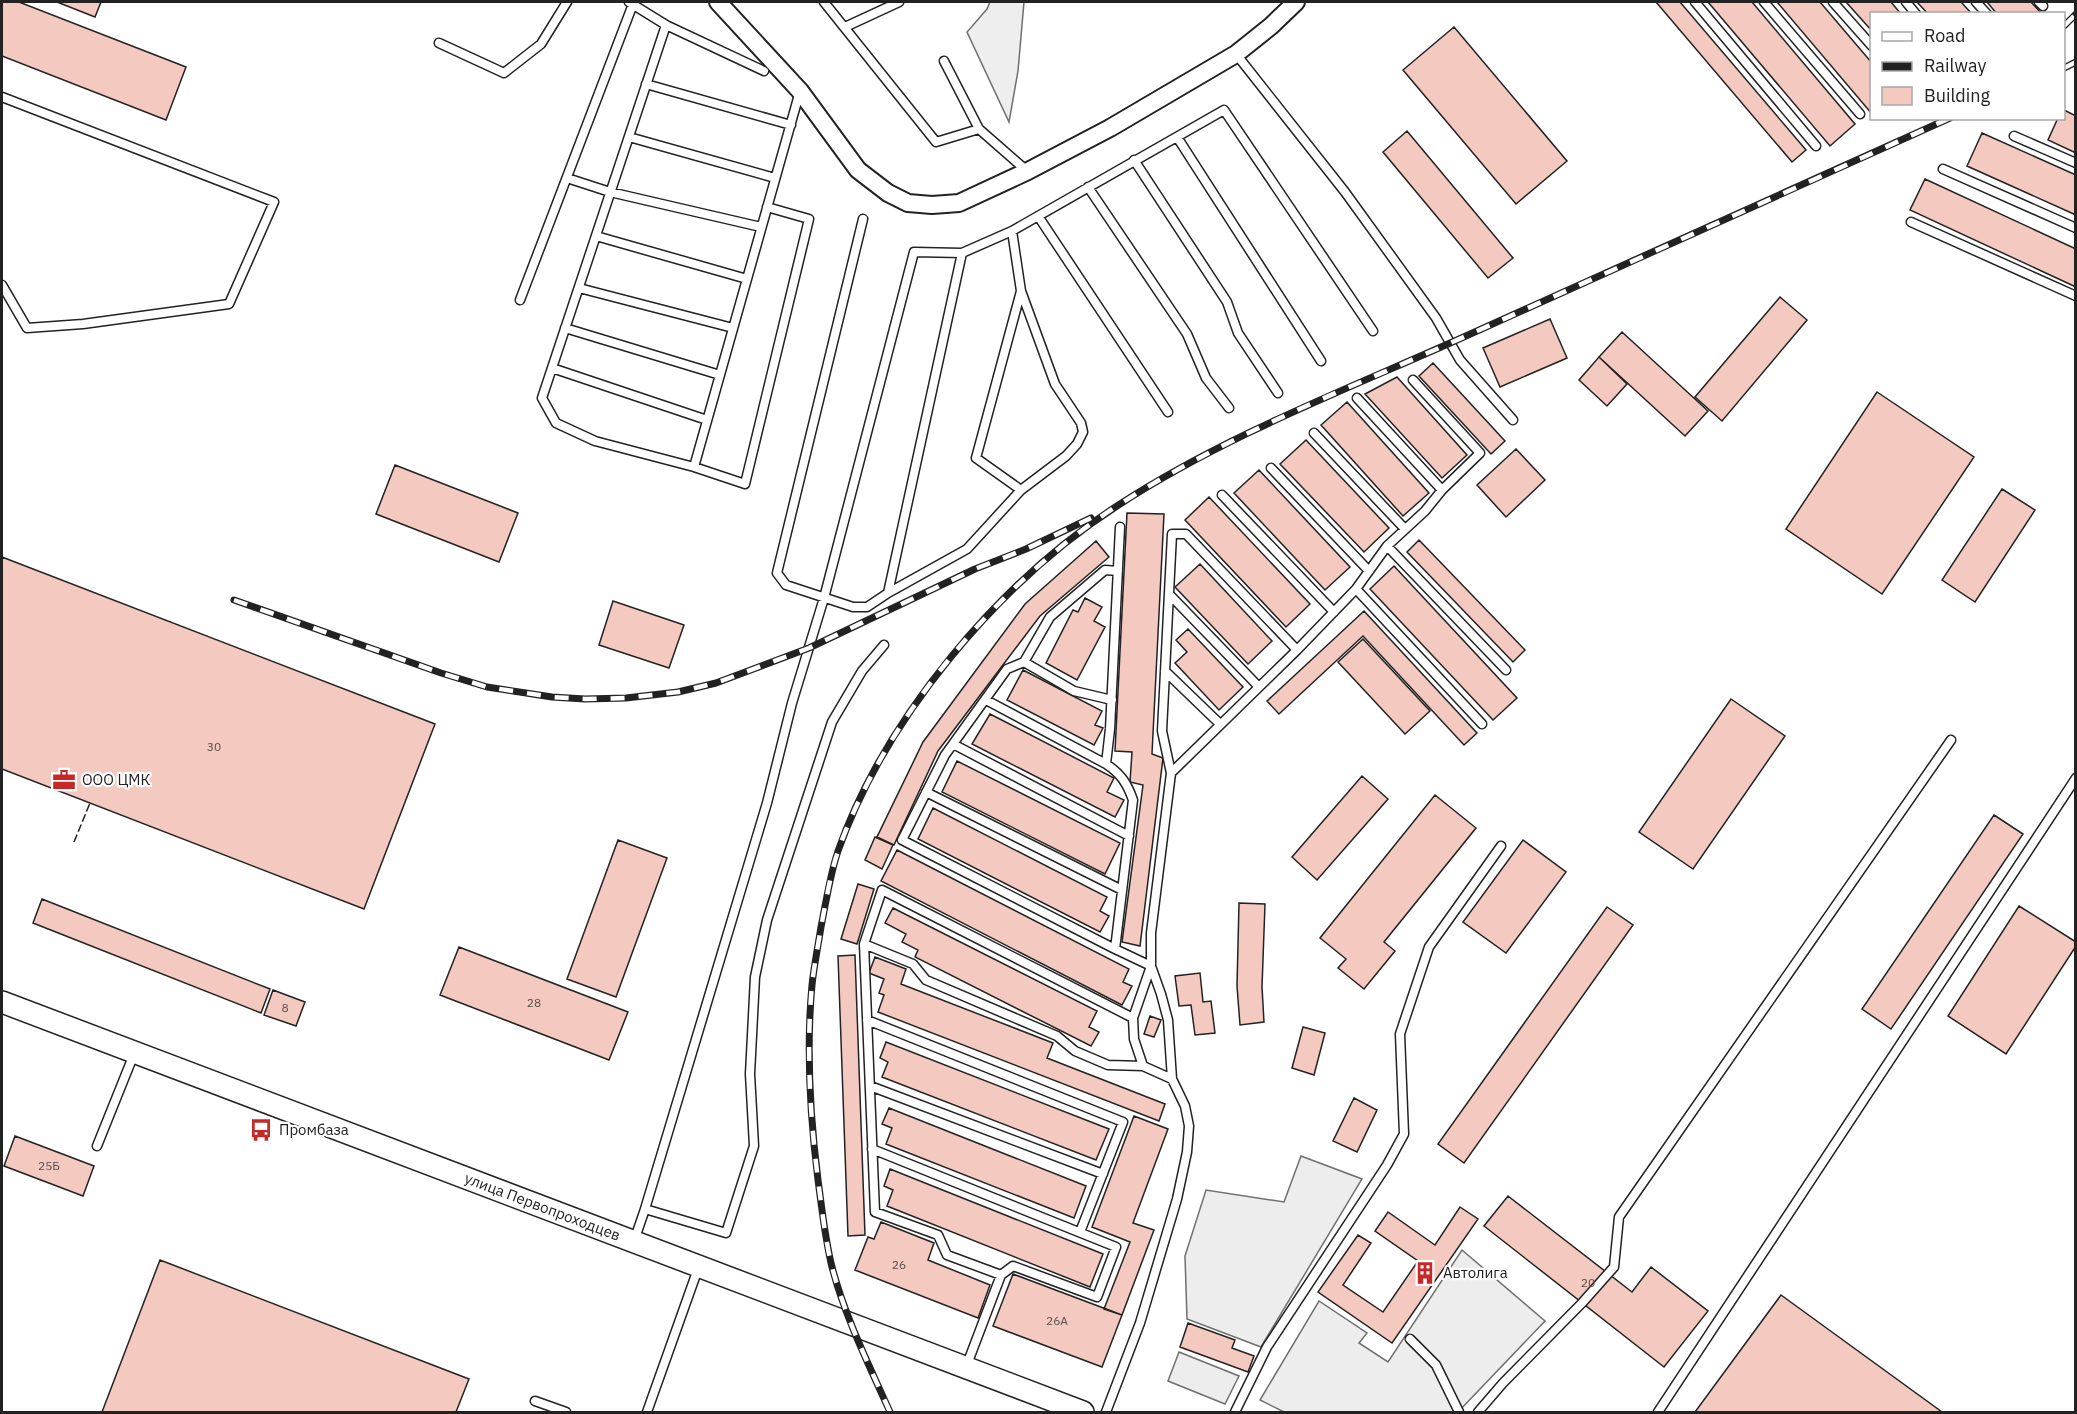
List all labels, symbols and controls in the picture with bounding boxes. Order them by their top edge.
legend [1870,12,2065,120]
text: Road [1924,24,1965,47]
text: Railway [1924,54,1986,77]
text: Building [1924,84,1991,107]
house number: 30 [207,739,221,754]
office icon: ООО ЦМК [51,767,77,793]
place label: ООО ЦМК [82,770,151,789]
house number: 28 [527,995,541,1010]
house number: 8 [281,1000,289,1015]
bus stop icon: Промбаза [248,1117,274,1143]
place label: Промбаза [279,1120,349,1139]
house number: 25Б [38,1158,60,1173]
street label: улица Первопроходцев [462,1168,623,1245]
house number: 26 [892,1257,906,1272]
building icon: Автолига [1412,1260,1438,1286]
place label: Автолига [1443,1263,1508,1282]
house number: 20 [1581,1275,1595,1290]
house number: 26А [1046,1313,1068,1328]

